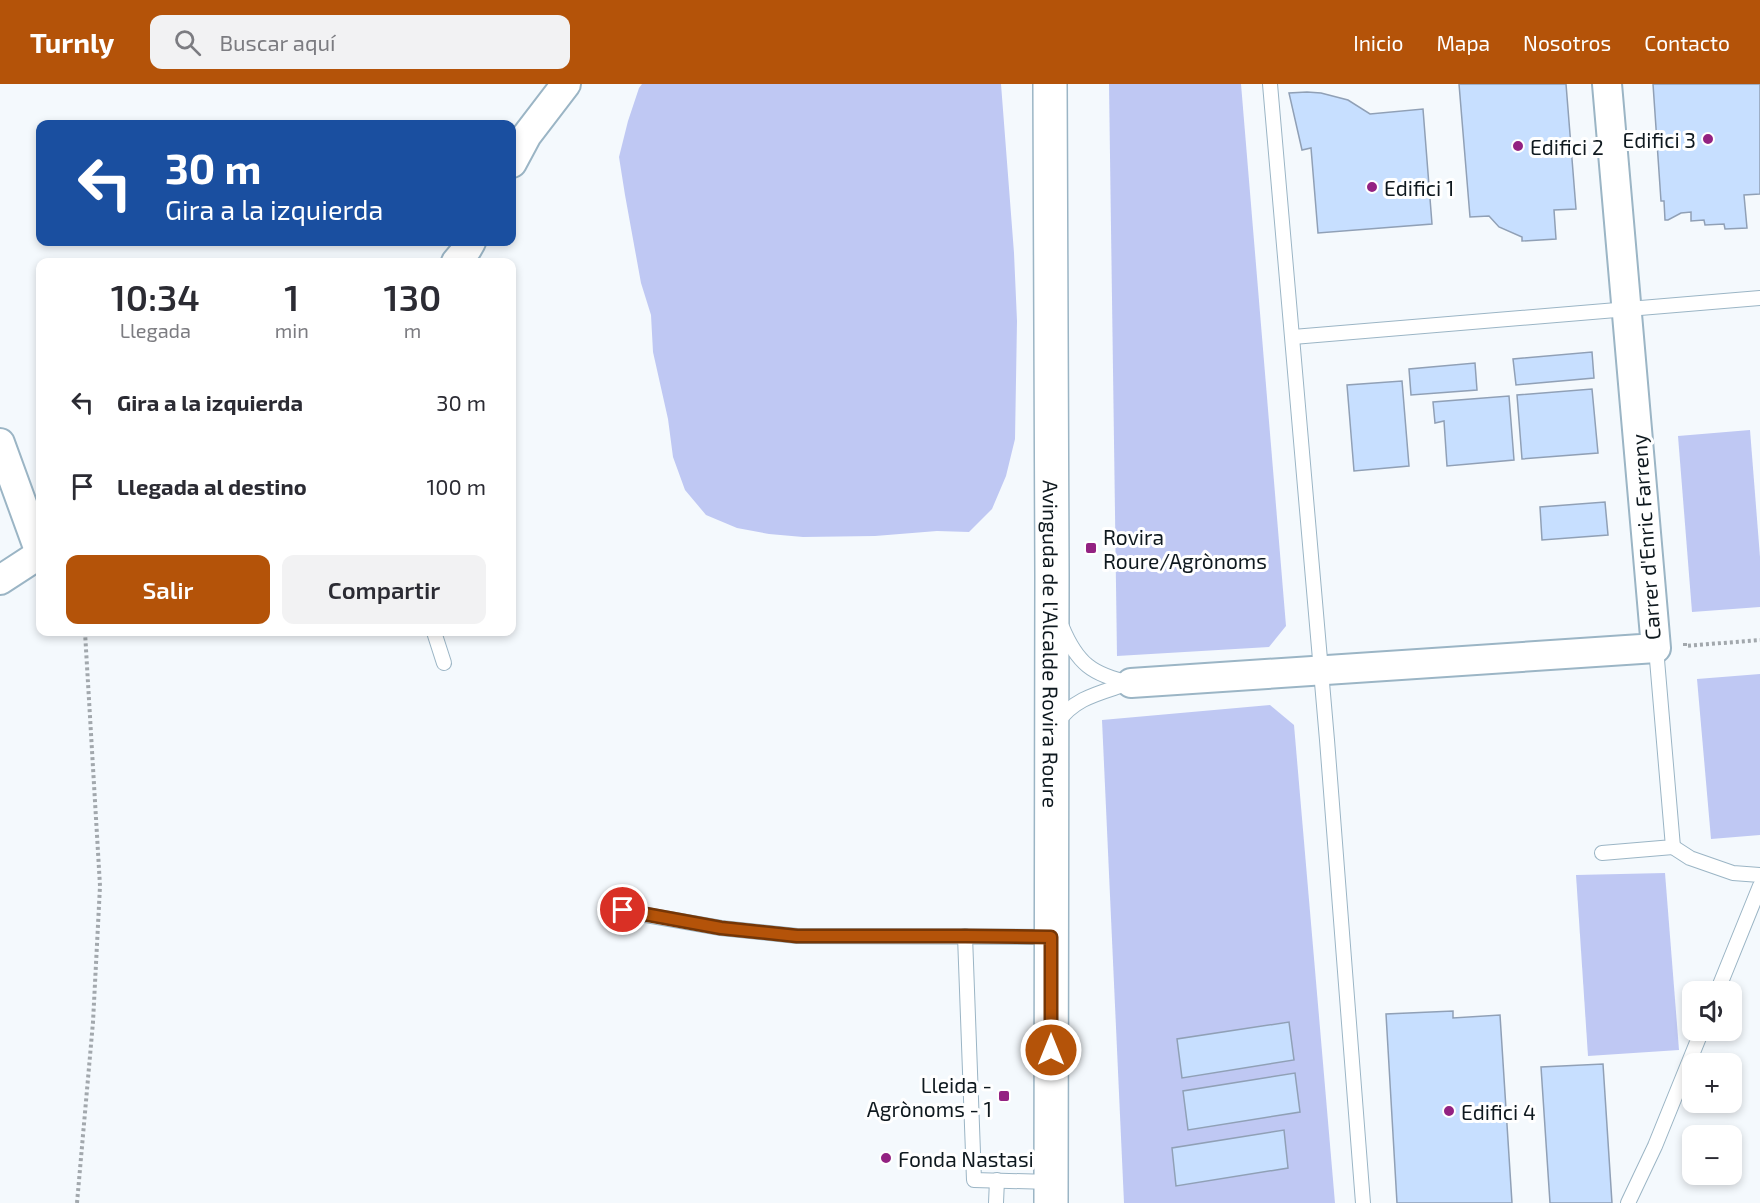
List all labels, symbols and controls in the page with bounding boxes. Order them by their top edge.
search box [150,15,570,69]
text: Turnly [30,25,114,59]
icon: search [171,26,204,59]
text: Buscar aquí [219,29,335,55]
text: Inicio [1353,30,1403,55]
text: Mapa [1436,30,1490,55]
text: Nosotros [1523,30,1611,55]
text: Contacto [1644,30,1730,55]
place label: Edifici 3 [1622,127,1696,152]
marker: Edifici 3 [1701,132,1715,146]
place label: Edifici 2 [1530,134,1604,159]
marker: Edifici 2 [1511,139,1525,153]
text: 30 m [165,142,261,192]
icon: left [66,144,144,222]
place label: Edifici 1 [1384,175,1454,200]
marker: Edifici 1 [1365,180,1379,194]
text: Gira a la izquierda [165,193,383,225]
text: 10:34 [111,275,200,318]
text: 1 [284,275,299,318]
text: 130 [384,275,441,318]
text: Llegada [120,318,191,342]
text: min [275,318,309,342]
text: m [404,318,421,342]
icon: left [66,386,99,419]
text: Gira a la izquierda [117,389,303,415]
text: 30 m [436,389,486,415]
street label: Carrer d'Enric Farreny [1625,433,1665,641]
icon: arrive [66,470,99,503]
text: Llegada al destino [117,473,307,499]
text: 100 m [427,473,486,499]
street label: Avinguda de l'Alcalde Rovira Roure [1039,480,1065,808]
place label: Rovira Roure/Agrònoms [1103,524,1267,573]
marker: Rovira Roure/Agrònoms [1084,541,1098,555]
button: Salir [66,555,270,624]
button: Compartir [282,555,486,624]
pin [597,884,648,935]
icon: arrive [606,893,639,926]
map controls [1682,981,1742,1185]
button: sound [1682,981,1742,1041]
position arrow [1019,1018,1083,1082]
button: + [1682,1053,1742,1113]
place label: Lleida - Agrònoms - 1 [867,1072,992,1121]
marker: Lleida - Agrònoms - 1 [997,1089,1011,1103]
place label: Edifici 4 [1461,1099,1536,1124]
marker: Edifici 4 [1442,1104,1456,1118]
button: − [1682,1125,1742,1185]
place label: Fonda Nastasi [898,1146,1034,1171]
marker: Fonda Nastasi [879,1151,893,1165]

